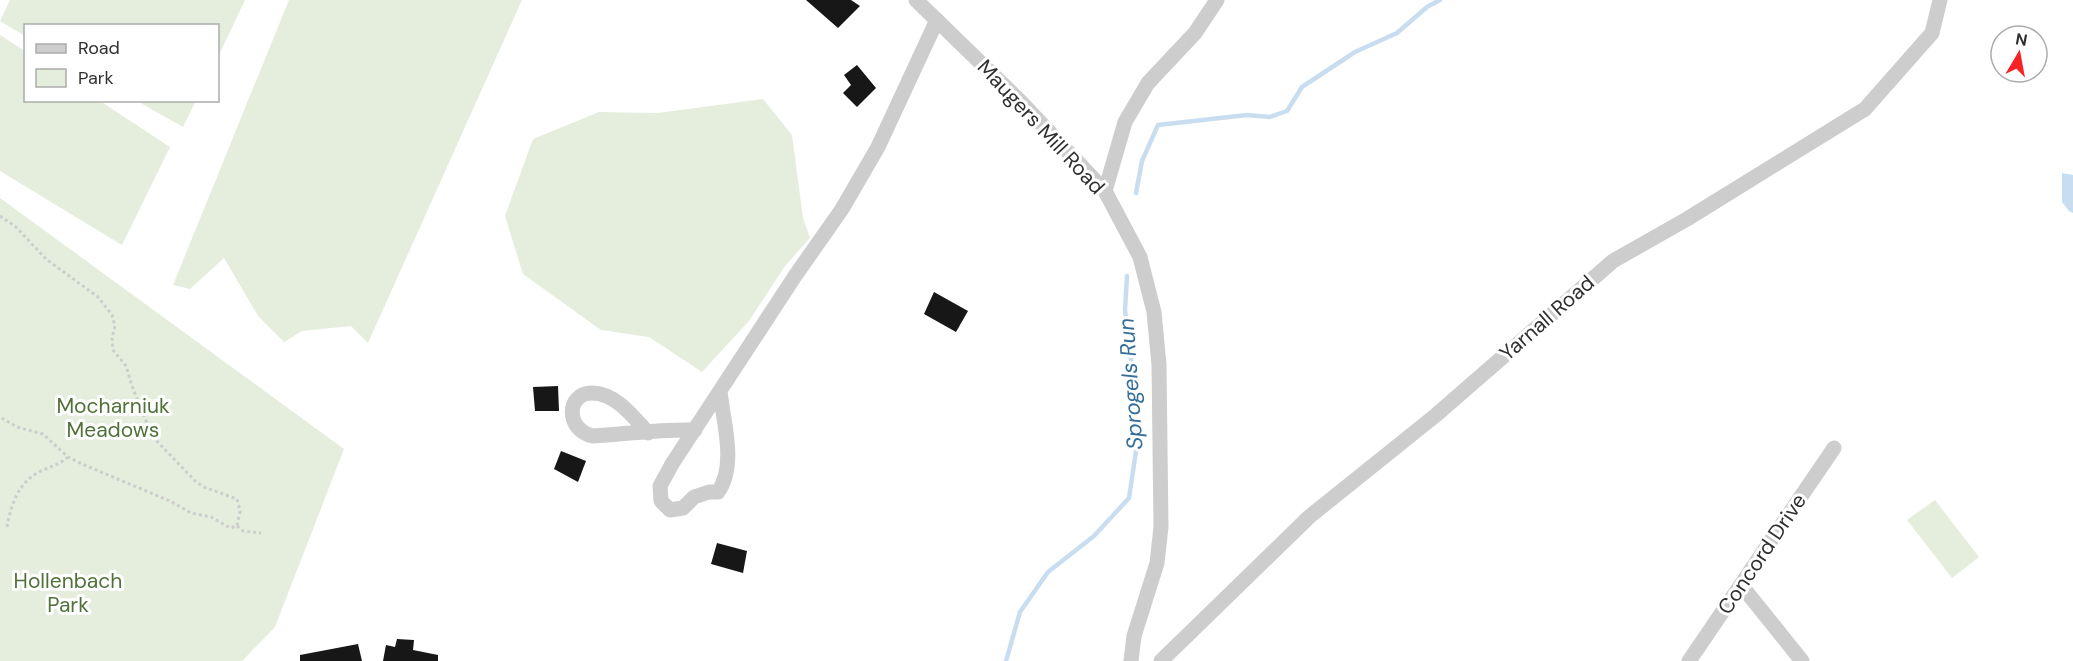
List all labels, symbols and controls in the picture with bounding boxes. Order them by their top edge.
legend [24,24,219,102]
north arrow [1989,24,2049,84]
text: N [2014,28,2029,51]
text: Road [78,36,120,60]
street label: Maugers Mill Road [971,54,1111,200]
text: Park [78,66,114,90]
street label: Yarnall Road [1494,269,1600,367]
water label: Sprogels Run [1111,317,1150,451]
park label: Mocharniuk Meadows [56,392,170,444]
street label: Concord Drive [1711,488,1813,620]
park label: Hollenbach Park [14,567,122,619]

